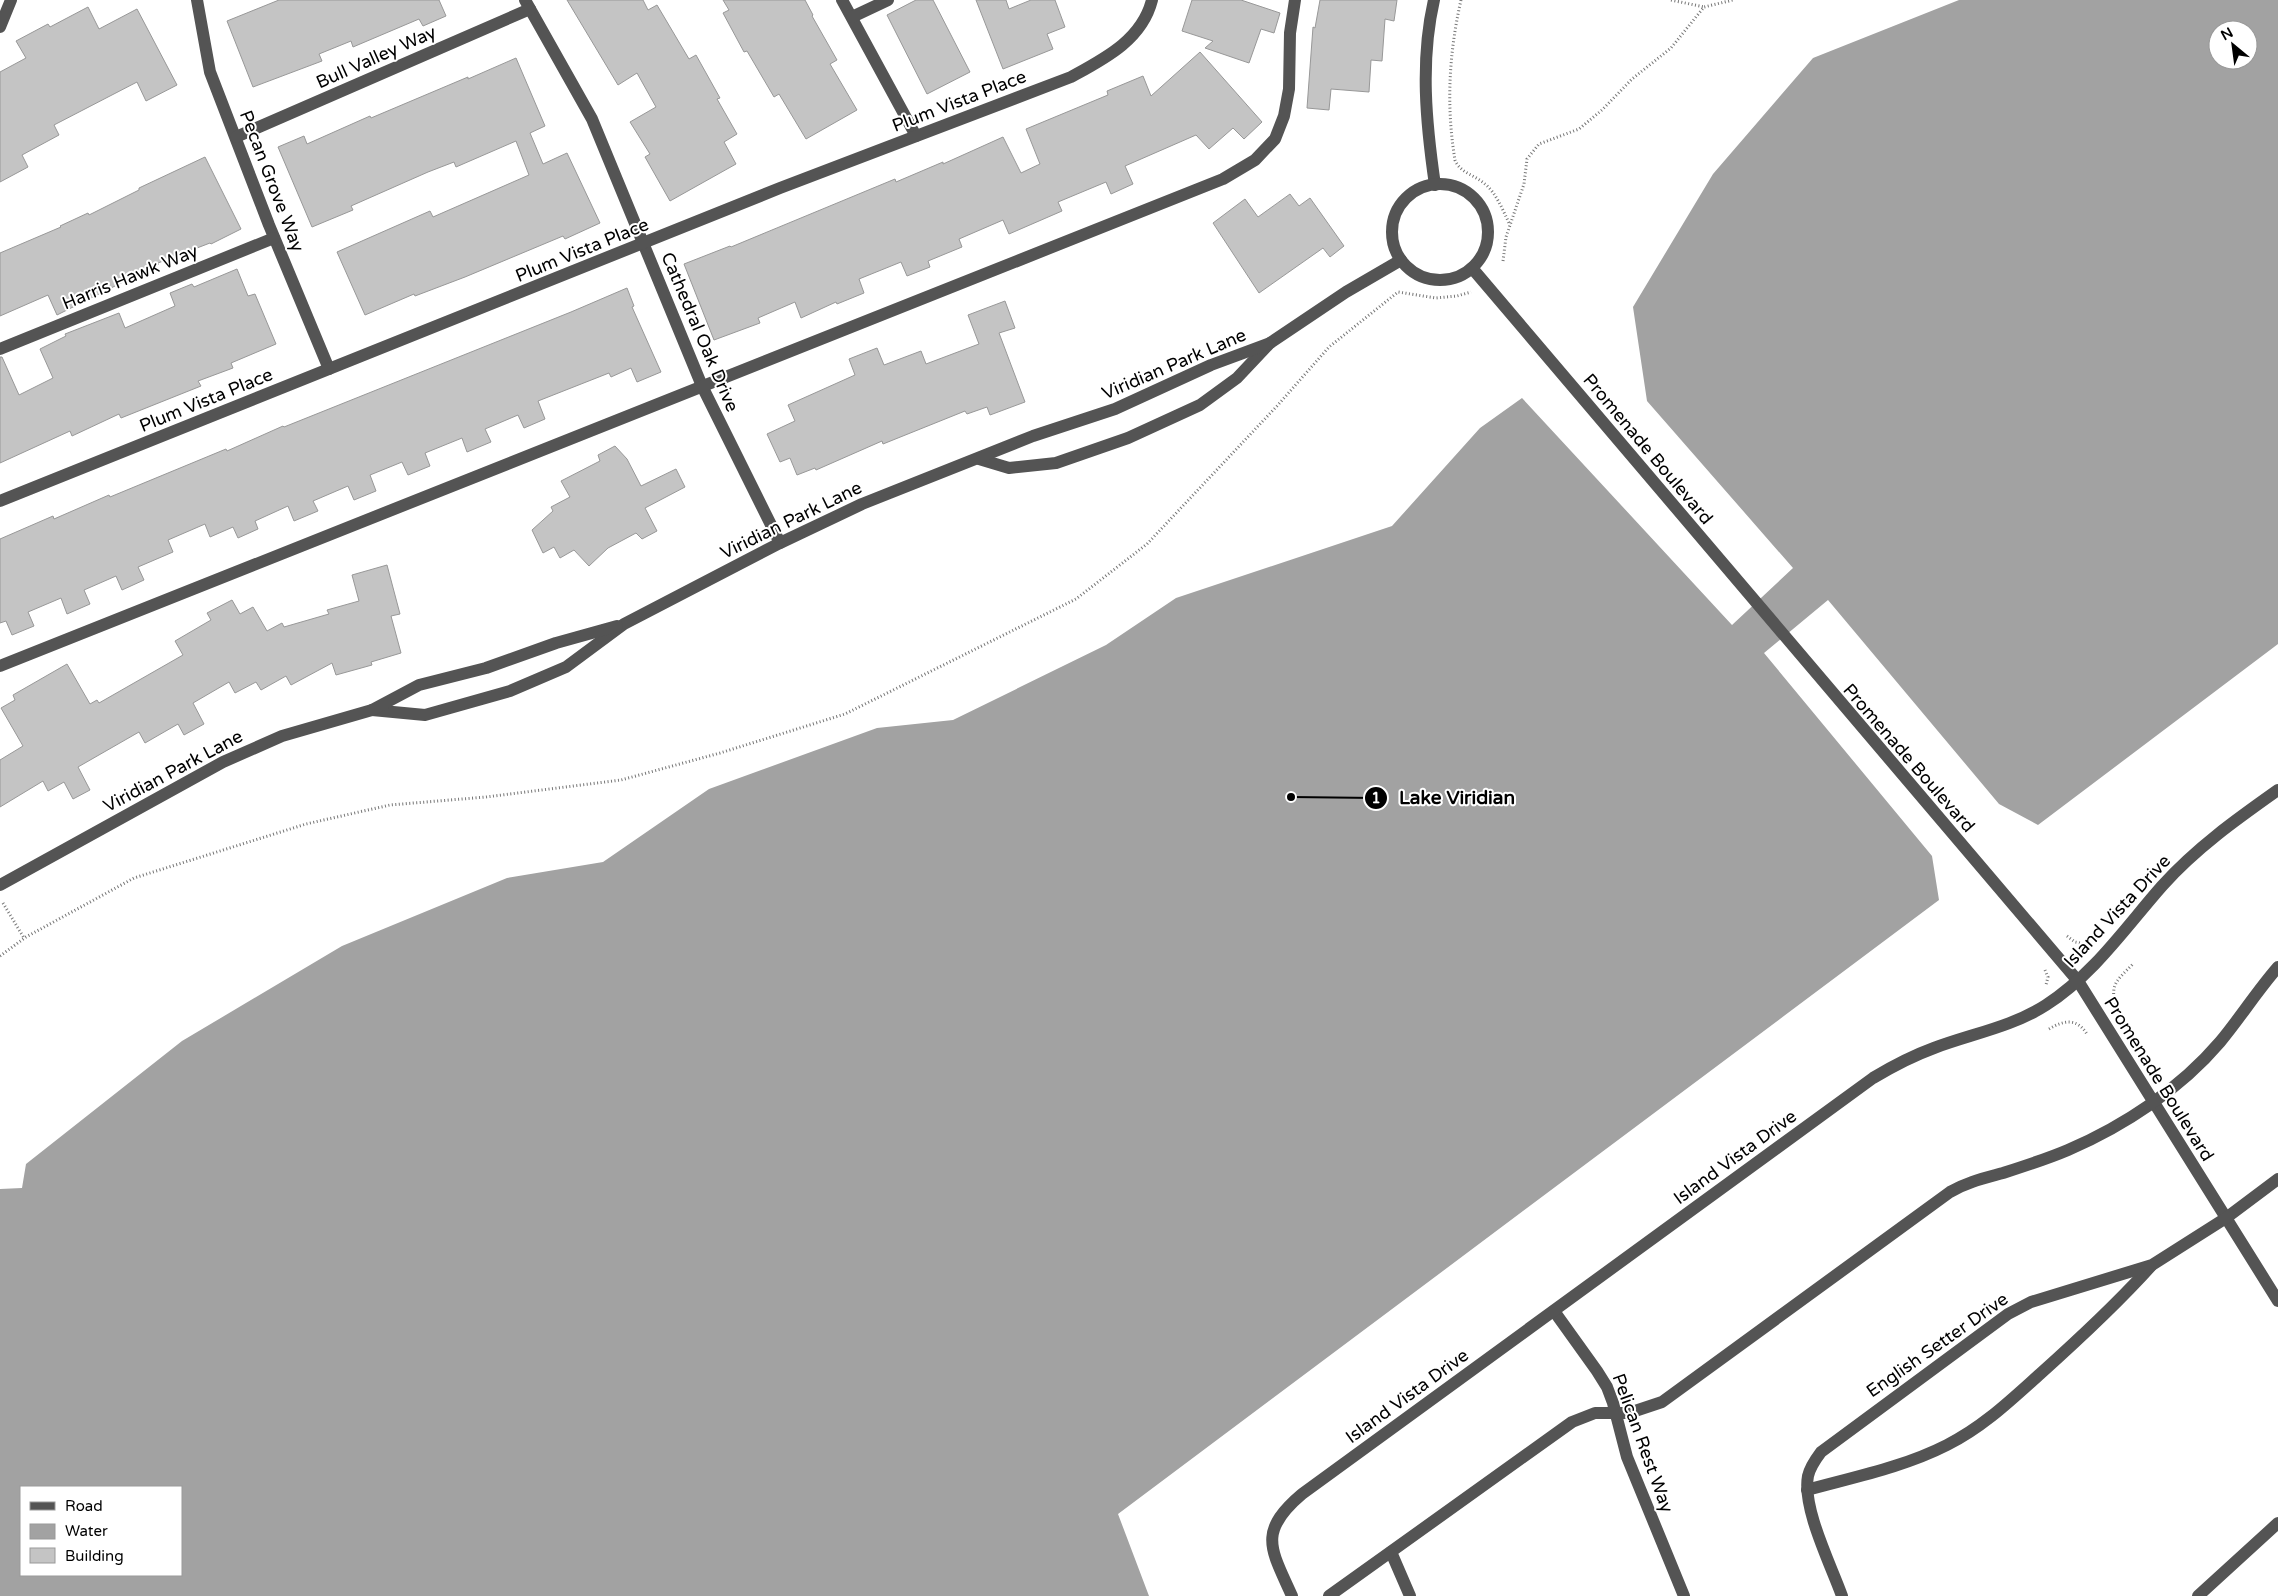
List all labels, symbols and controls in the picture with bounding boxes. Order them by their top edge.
north arrow [2208,20,2258,70]
street label: Bull Valley Way [313,21,440,93]
text: N [2218,24,2236,44]
street label: Plum Vista Place [889,65,1029,137]
street label: Pecan Grove Way [235,107,309,255]
street label: Plum Vista Place [512,213,652,287]
street label: Harris Hawk Way [59,240,202,314]
street label: Cathedral Oak Drive [656,249,744,415]
street label: Viridian Park Lane [1099,324,1249,404]
street label: Plum Vista Place [136,363,276,437]
street label: Promenade Boulevard [1579,369,1717,529]
street label: Viridian Park Lane [717,476,865,564]
street label: Promenade Boulevard [1838,679,1980,837]
street label: Viridian Park Lane [100,725,246,817]
callout: Lake Viridian [1364,781,1525,815]
text: Lake Viridian [1399,787,1515,809]
text: 1 [1371,789,1381,807]
street label: Island Vista Drive [2059,850,2175,972]
street label: Promenade Boulevard [2099,993,2219,1165]
street label: Island Vista Drive [1669,1105,1801,1209]
street label: English Setter Drive [1862,1288,2012,1402]
street label: Island Vista Drive [1341,1344,1473,1448]
street label: Pelican Rest Way [1608,1370,1679,1516]
legend [20,1486,182,1576]
text: Road [65,1497,103,1515]
text: Water [65,1522,108,1540]
text: Building [65,1547,124,1565]

